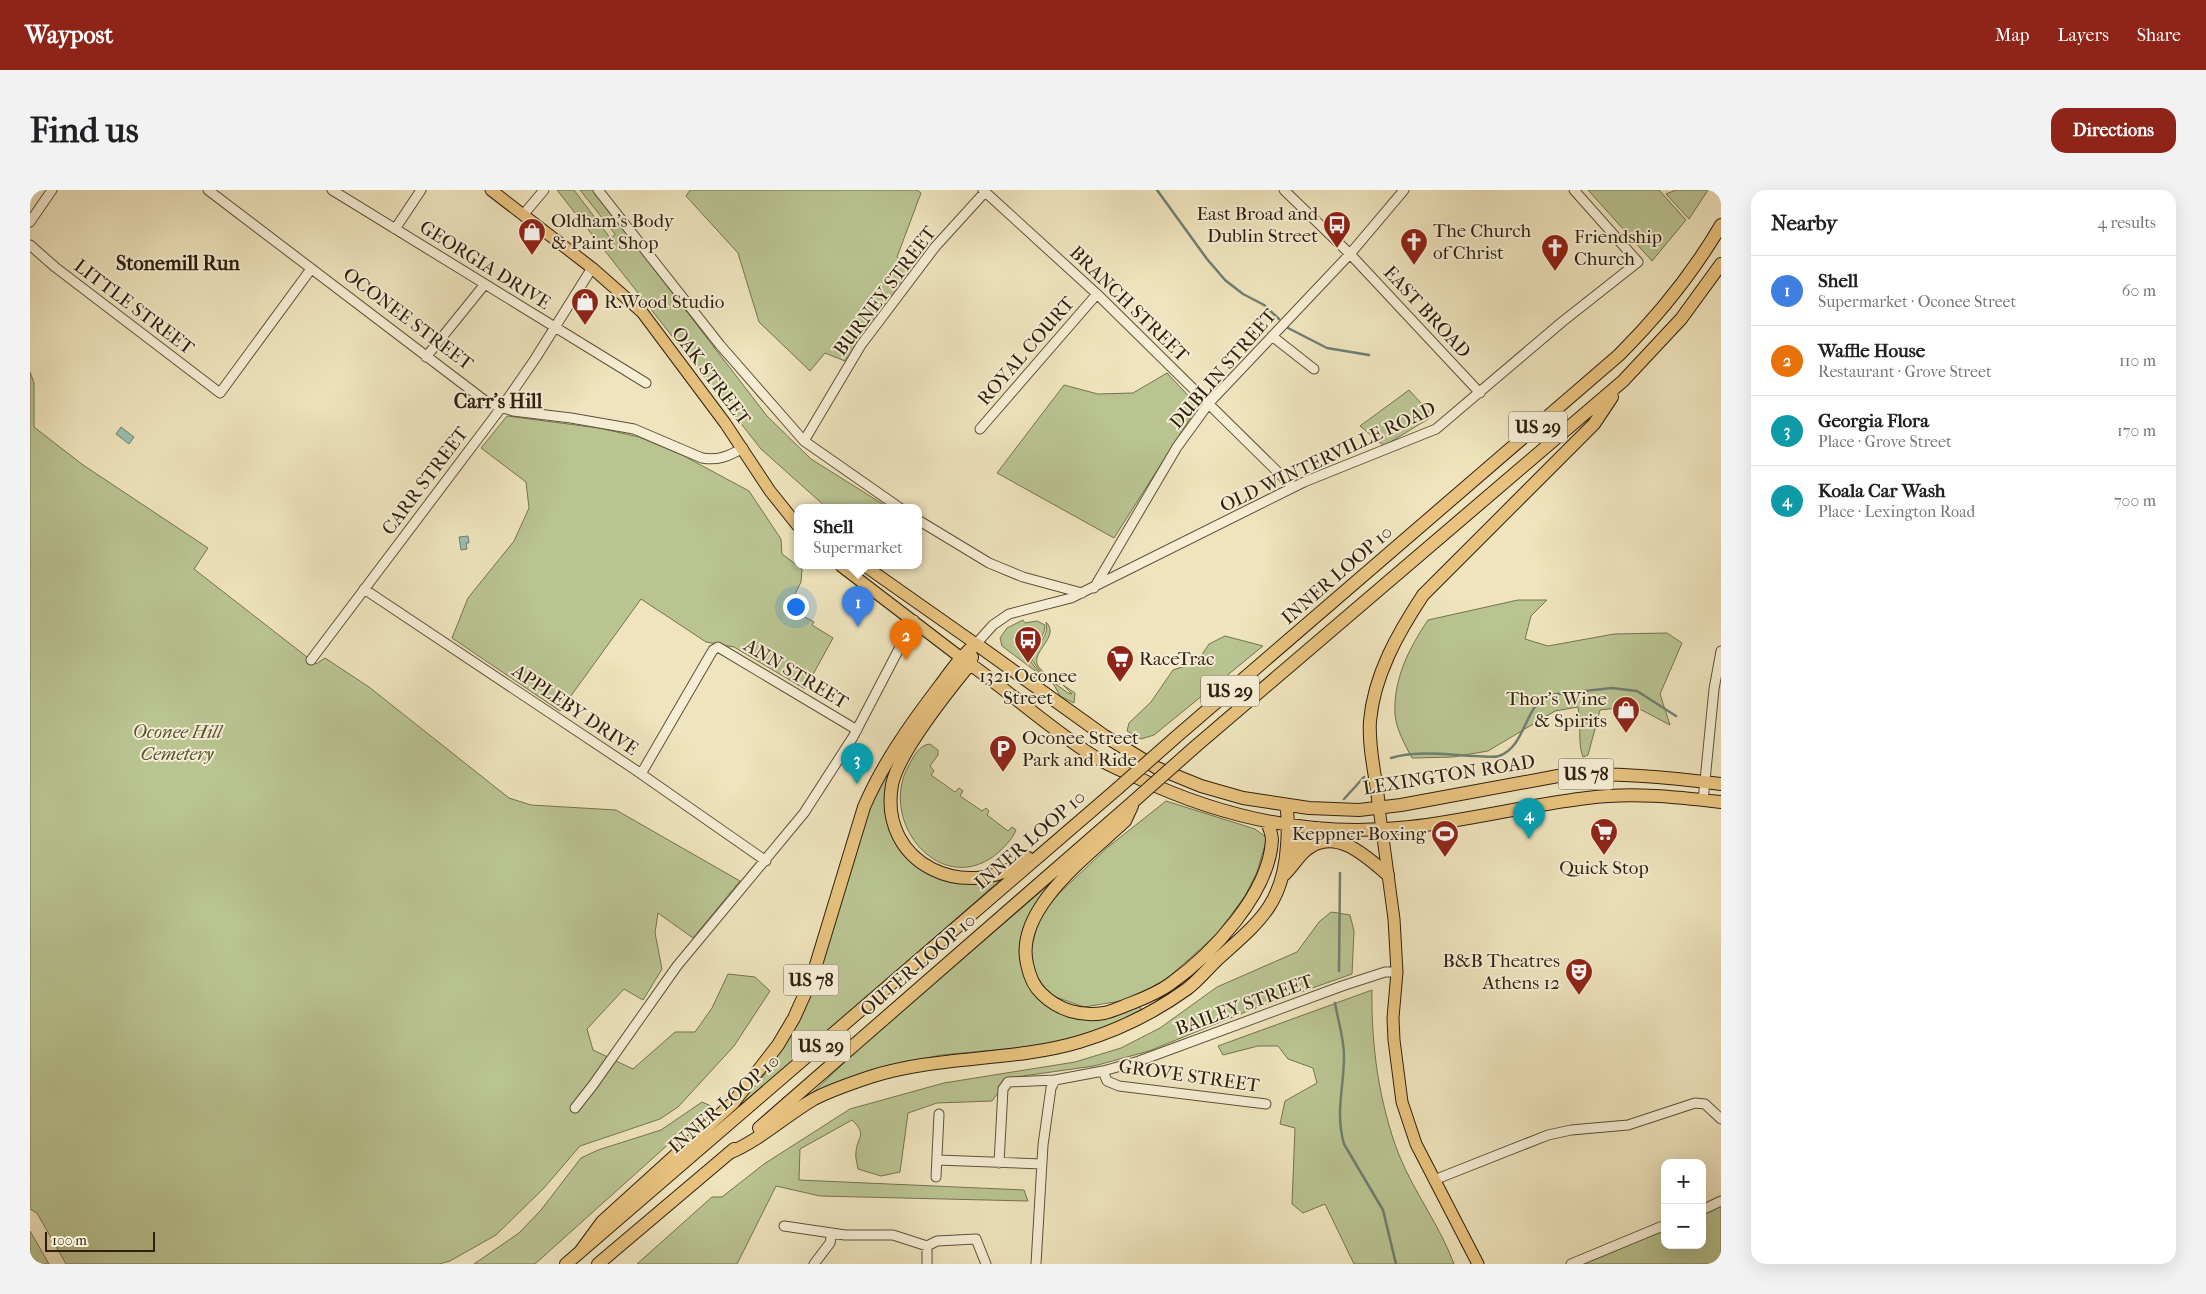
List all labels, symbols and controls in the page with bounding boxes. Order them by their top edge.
text: Waypost [25,21,113,49]
text: Map [1995,25,2029,46]
text: Layers [2057,25,2109,46]
text: Share [2137,25,2181,46]
button: Directions [2051,108,2176,153]
text: Find us [30,110,139,151]
place label: East Broad and Dublin Street [1197,203,1319,247]
place label: Oldham's Body & Paint Shop [551,210,675,254]
bus stop icon: East Broad and Dublin Street [1322,210,1352,249]
text: Nearby [1771,211,1837,235]
text: 4 results [2098,213,2156,232]
street label: GEORGIA DRIVE [416,216,555,314]
shop icon: Oldham's Body & Paint Shop [517,217,547,256]
place label: The Church of Christ [1433,220,1532,264]
street label: BURNEY STREET [829,222,941,360]
place label: Friendship Church [1574,226,1662,270]
church icon: The Church of Christ [1399,227,1429,266]
church icon: Friendship Church [1540,233,1570,272]
street label: BRANCH STREET [1065,242,1193,367]
district label: Stonemill Run [116,252,240,275]
street label: LITTLE STREET [70,255,198,359]
street label: EAST BROAD [1379,261,1475,363]
street label: OCONEE STREET [339,263,477,375]
text: Shell [1818,270,1858,292]
text: 1 [1784,281,1790,300]
text: 60 m [2122,281,2156,300]
shop icon: R.Wood Studio [570,287,600,326]
place label: R.Wood Studio [604,291,725,313]
street label: ROYAL COURT [973,292,1079,410]
text: Supermarket · Oconee Street [1818,292,2016,311]
street label: DUBLIN STREET [1165,305,1281,433]
street label: OAK STREET [667,323,755,430]
text: Waffle House [1818,340,1925,362]
text: 2 [1783,351,1791,370]
text: 110 m [2119,351,2156,370]
text: Restaurant · Grove Street [1818,362,1992,381]
district label: Carr's Hill [454,390,543,413]
street label: OLD WINTERVILLE ROAD [1217,397,1439,517]
text: Georgia Flora [1818,410,1929,432]
road number: US 29 [1509,412,1567,442]
text: 3 [1784,421,1790,440]
text: 170 m [2117,421,2156,440]
street label: CARR STREET [377,423,473,539]
text: Place · Grove Street [1818,432,1952,451]
text: Koala Car Wash [1818,480,1946,502]
text: 4 [1782,491,1792,510]
text: 700 m [2114,491,2156,510]
text: Place · Lexington Road [1818,502,1975,521]
popup [794,504,922,569]
text: Shell [813,516,853,538]
street label: INNER LOOP 10 [1277,521,1397,629]
text: Supermarket [813,538,903,557]
pin: 1 [842,586,874,627]
your location [783,594,809,620]
pin: 2 [890,619,922,660]
bus stop icon: 1321 Oconee Street [1013,625,1043,664]
street label: ANN STREET [739,634,852,714]
supermarket icon: RaceTrac [1105,644,1135,683]
place label: RaceTrac [1139,648,1214,670]
street label: APPLEBY DRIVE [507,659,642,760]
place label: 1321 Oconee Street [979,665,1077,709]
road number: US 29 [1201,676,1259,706]
place label: Thor's Wine & Spirits [1506,688,1607,732]
shop icon: Thor's Wine & Spirits [1611,695,1641,734]
park label: Oconee Hill Cemetery [132,721,224,765]
place label: Oconee Street Park and Ride [1022,727,1139,771]
parking icon: Oconee Street Park and Ride [988,734,1018,773]
pin: 3 [841,743,873,784]
street label: LEXINGTON ROAD [1361,751,1537,799]
road number: US 78 [1558,758,1614,790]
street label: INNER LOOP 10 [970,786,1090,894]
pin: 4 [1513,798,1545,839]
supermarket icon: Quick Stop [1589,817,1619,856]
sports icon: Keppner Boxing [1430,819,1460,858]
place label: Keppner Boxing [1292,823,1427,845]
place label: Quick Stop [1559,857,1649,879]
street label: OUTER LOOP 10 [856,909,980,1021]
place label: B&B Theatres Athens 12 [1442,950,1560,994]
theatre icon: B&B Theatres Athens 12 [1564,957,1594,996]
road number: US 78 [784,964,838,996]
street label: BAILEY STREET [1172,970,1316,1040]
road number: US 29 [792,1030,850,1061]
street label: INNER LOOP 10 [664,1050,784,1158]
street label: GROVE STREET [1117,1055,1261,1097]
map controls [1661,1159,1706,1249]
button: + [1661,1159,1706,1204]
button: − [1661,1204,1706,1249]
scale bar [45,1229,155,1252]
text: 100 m [52,1232,87,1249]

